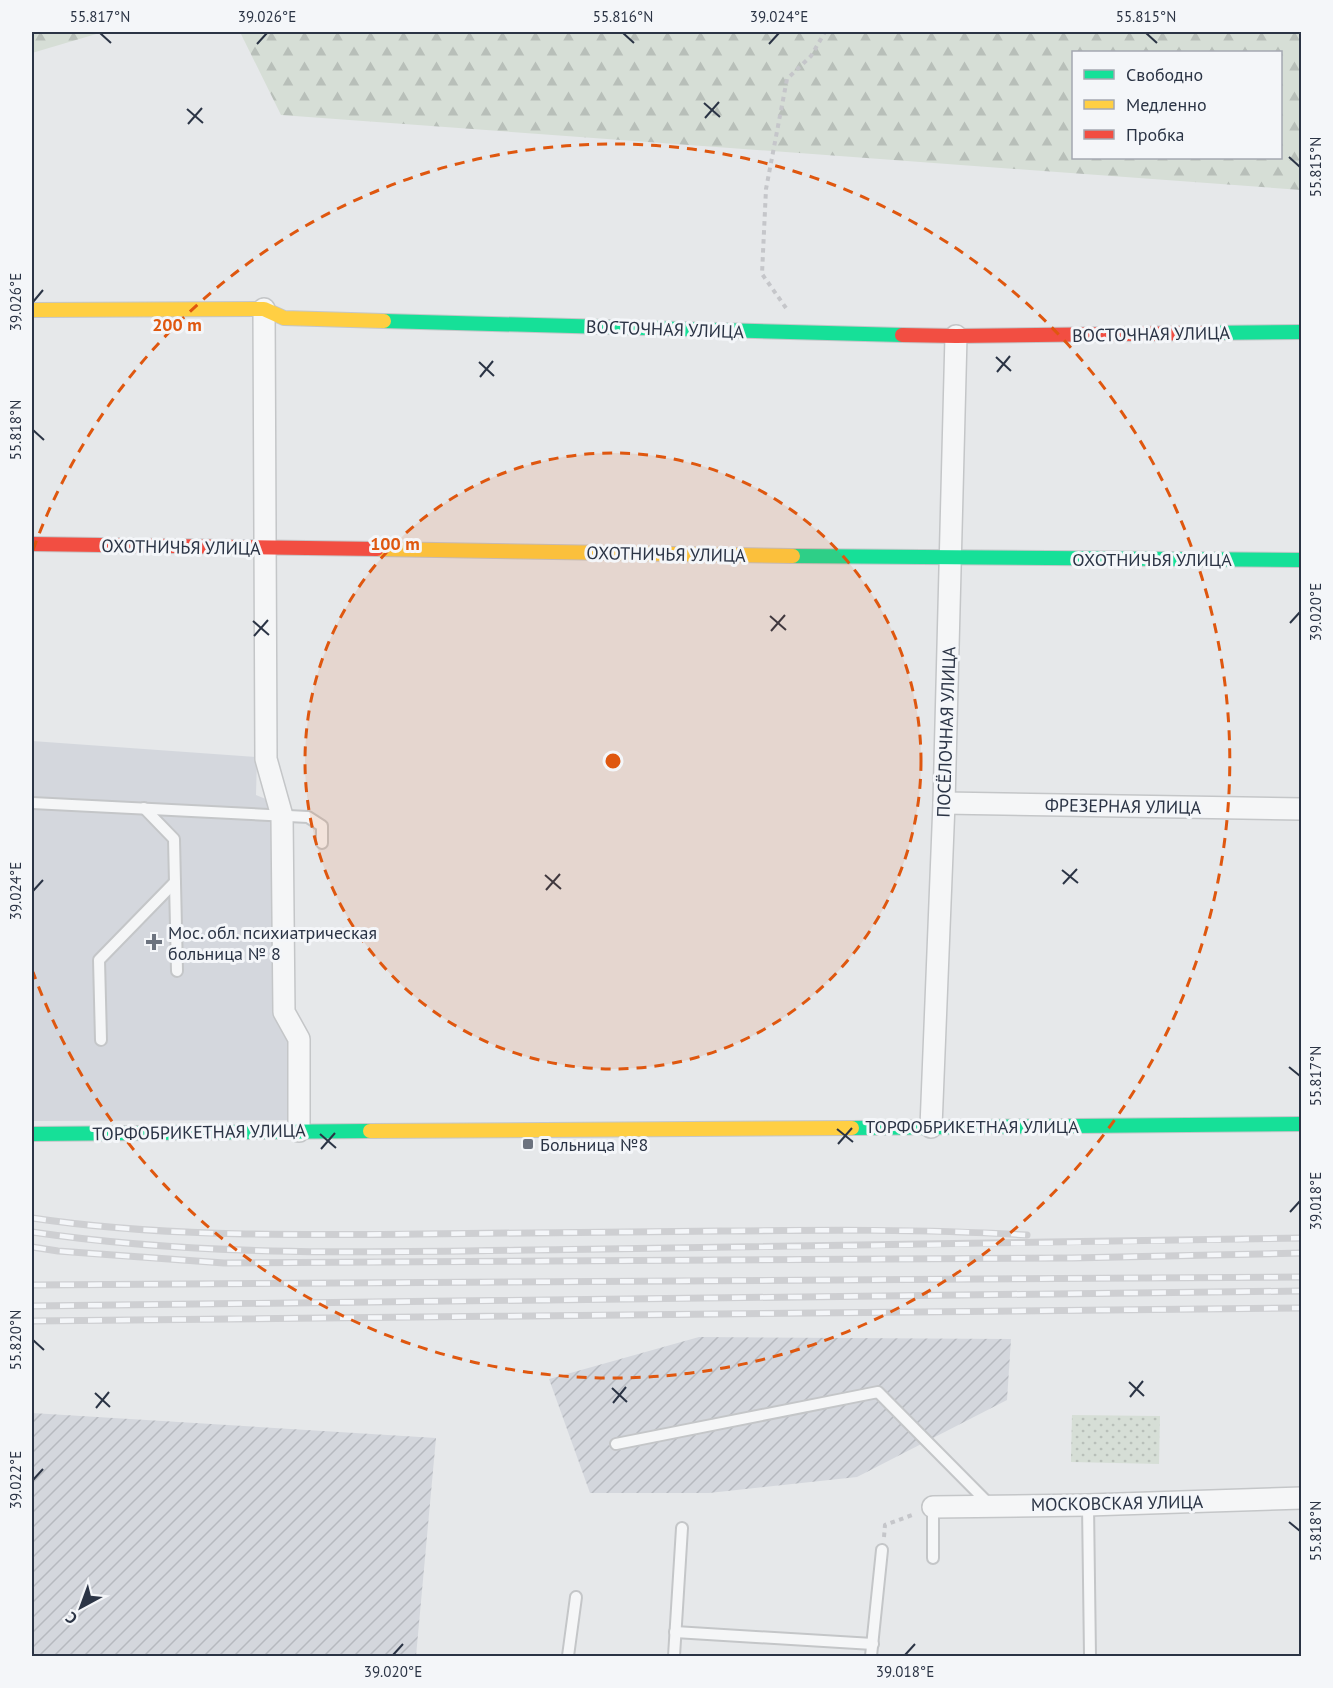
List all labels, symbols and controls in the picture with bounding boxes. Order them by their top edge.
text: 55.817°N [70,7,130,26]
text: 39.026°E [238,7,296,26]
text: 55.816°N [593,7,653,26]
text: 39.024°E [750,7,808,26]
text: 55.815°N [1116,7,1176,26]
legend [1072,51,1282,159]
text: Свободно [1126,63,1203,86]
text: Медленно [1126,93,1207,116]
text: Пробка [1126,123,1184,146]
text: 55.815°N [1306,137,1325,197]
text: 39.026°E [6,273,25,331]
text: 200 m [152,313,202,336]
street label: ВОСТОЧНАЯ УЛИЦА [586,315,745,343]
street label: ВОСТОЧНАЯ УЛИЦА [1072,321,1231,347]
text: 55.818°N [6,400,25,460]
text: 100 m [370,532,420,555]
street label: ОХОТНИЧЬЯ УЛИЦА [101,534,261,560]
street label: ОХОТНИЧЬЯ УЛИЦА [586,541,746,567]
street label: ОХОТНИЧЬЯ УЛИЦА [1072,548,1232,571]
text: 39.020°E [1306,583,1325,641]
street label: ПОСЁЛОЧНАЯ УЛИЦА [932,646,960,818]
centre of rings [603,751,623,771]
street label: ФРЕЗЕРНАЯ УЛИЦА [1045,793,1202,819]
text: 39.024°E [6,862,25,920]
place label: Мос. обл. психиатрическая больница № 8 [168,921,377,965]
marker: Мос. обл. психиатрическая больница № 8 [145,933,163,951]
text: 55.817°N [1306,1046,1325,1106]
street label: ТОРФОБРИКЕТНАЯ УЛИЦА [865,1115,1079,1138]
street label: ТОРФОБРИКЕТНАЯ УЛИЦА [92,1119,306,1145]
place label: Больница №8 [540,1133,648,1156]
marker: Больница №8 [521,1137,535,1151]
text: 39.018°E [1306,1172,1325,1230]
text: 55.820°N [6,1310,25,1370]
text: 39.022°E [6,1451,25,1509]
street label: МОСКОВСКАЯ УЛИЦА [1031,1490,1204,1516]
text: 55.818°N [1306,1501,1325,1561]
north arrow [51,1577,111,1637]
text: С [61,1608,81,1629]
text: 39.020°E [364,1662,422,1681]
text: 39.018°E [876,1662,934,1681]

